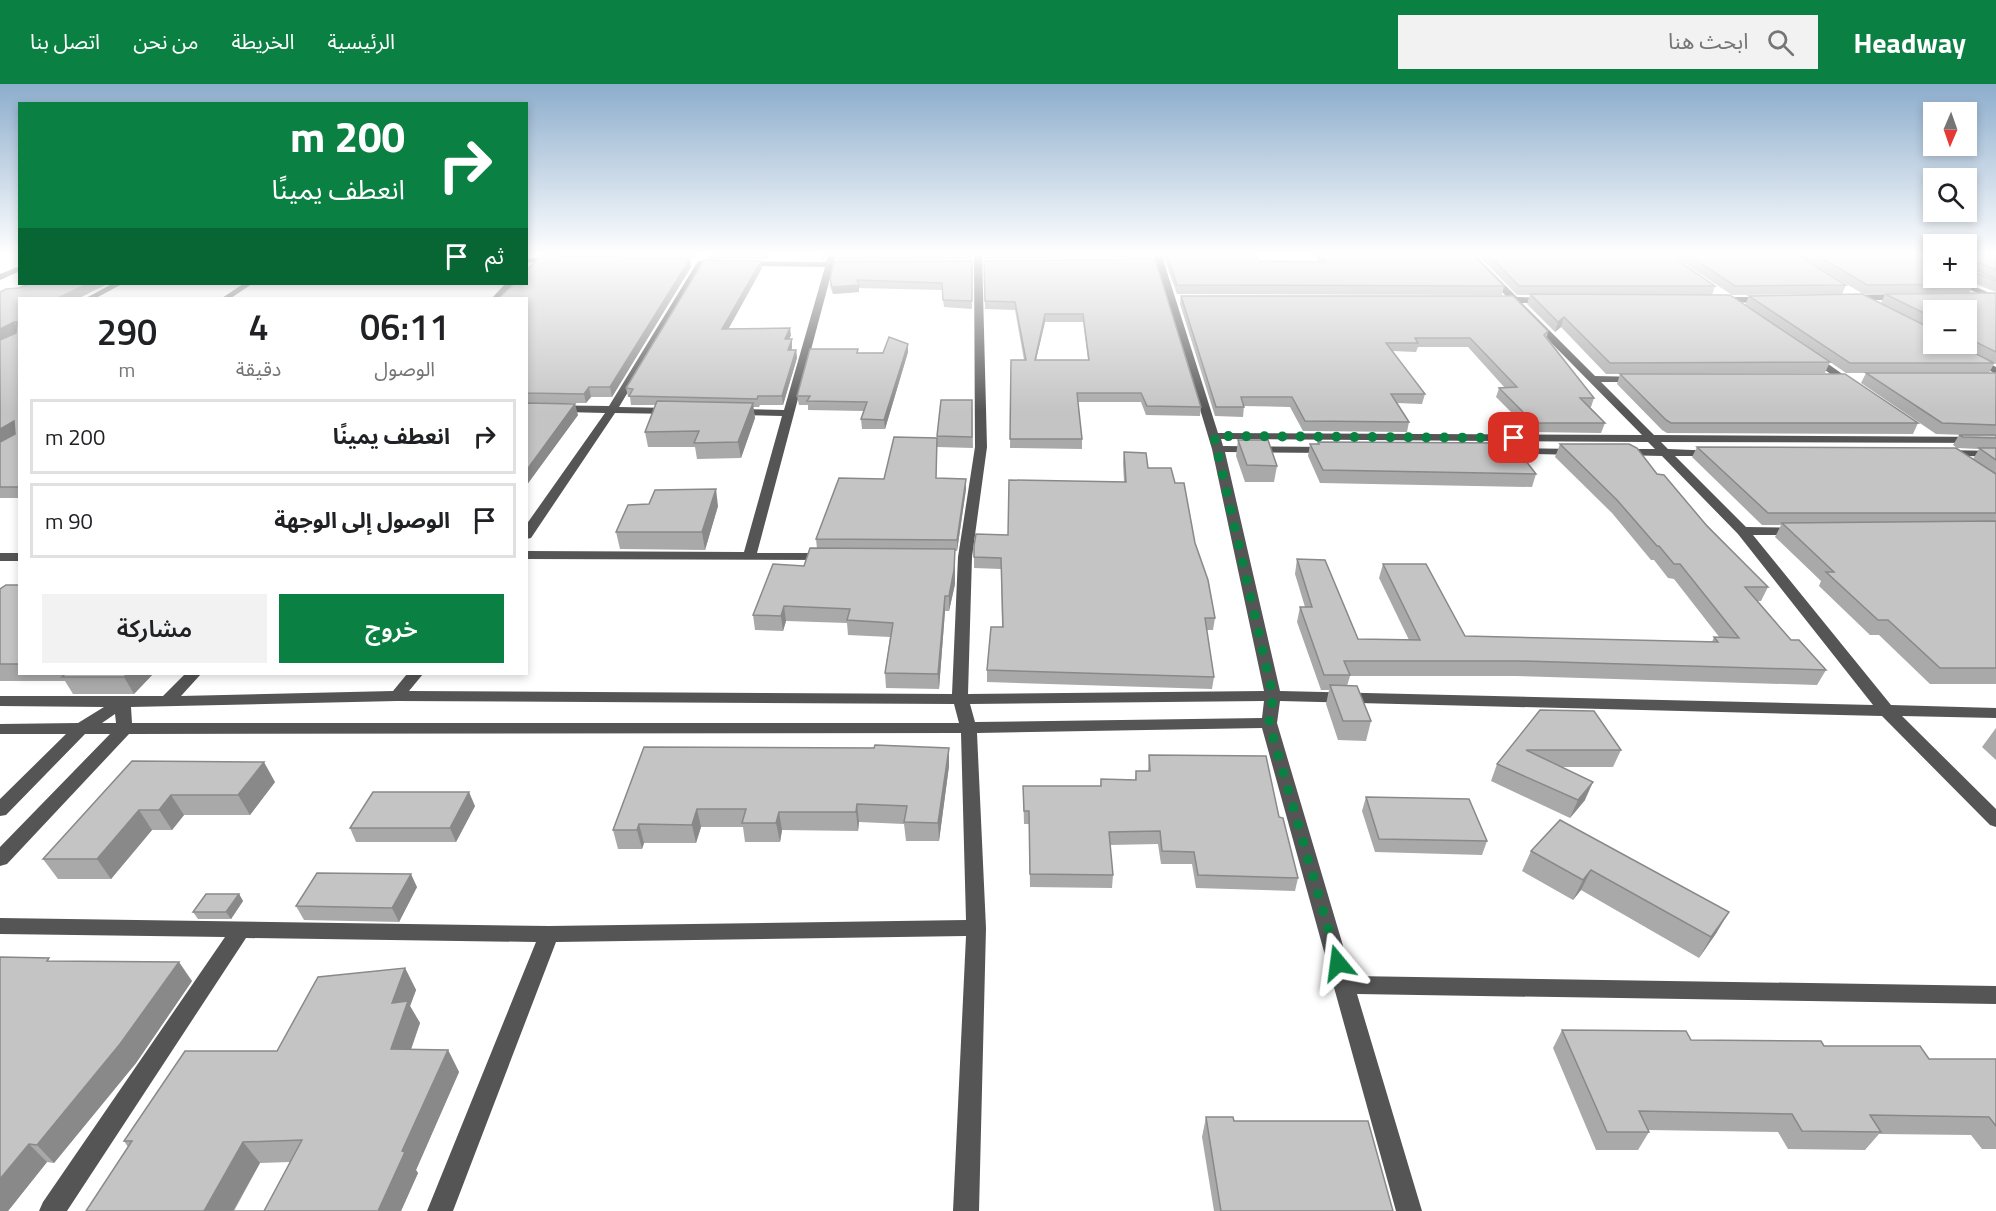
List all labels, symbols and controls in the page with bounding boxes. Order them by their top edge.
search box [1398,15,1818,69]
text: Headway [1854,21,1966,64]
text: ابحث هنا [1668,24,1749,58]
text: اتصل بنا [30,25,100,57]
text: من نحن [133,25,198,57]
text: الخريطة [231,25,294,57]
text: الرئيسية [327,25,395,57]
icon: search [1764,26,1797,59]
north arrow [1923,102,1977,156]
map controls [1923,102,1977,354]
text: 200 m [290,104,405,168]
icon: right [426,126,504,204]
text: انعطف يمينًا [272,168,405,209]
button: search [1923,168,1977,222]
button: + [1923,234,1977,288]
text: ثم [485,239,504,273]
icon: arrive [440,240,473,273]
text: 4 [249,299,269,354]
text: 06:11 [360,299,449,354]
button: − [1923,300,1977,354]
text: 290 [97,304,157,359]
text: دقيقة [236,353,281,384]
text: الوصول [374,353,435,384]
text: m [119,354,135,385]
pin [1488,412,1539,463]
text: انعطف يمينًا [333,419,450,453]
text: 200 m [45,420,105,454]
icon: right [468,420,501,453]
icon: arrive [1497,421,1530,454]
text: الوصول إلى الوجهة [274,503,450,537]
text: 90 m [45,504,93,538]
icon: arrive [468,504,501,537]
button: مشاركة [42,594,267,663]
button: خروج [279,594,504,663]
position arrow [1306,931,1370,995]

